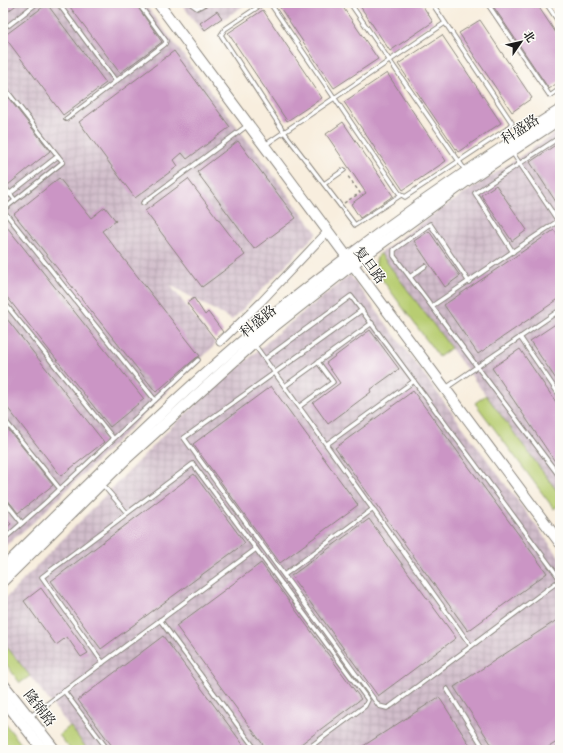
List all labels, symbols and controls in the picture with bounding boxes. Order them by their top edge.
north arrow [501,22,541,62]
text: 北 [519,28,537,46]
street label: 科盛路 [498,111,544,150]
street label: 复旦路 [349,243,389,288]
street label: 科盛路 [237,302,281,343]
street label: 隆锦路 [18,687,59,731]

